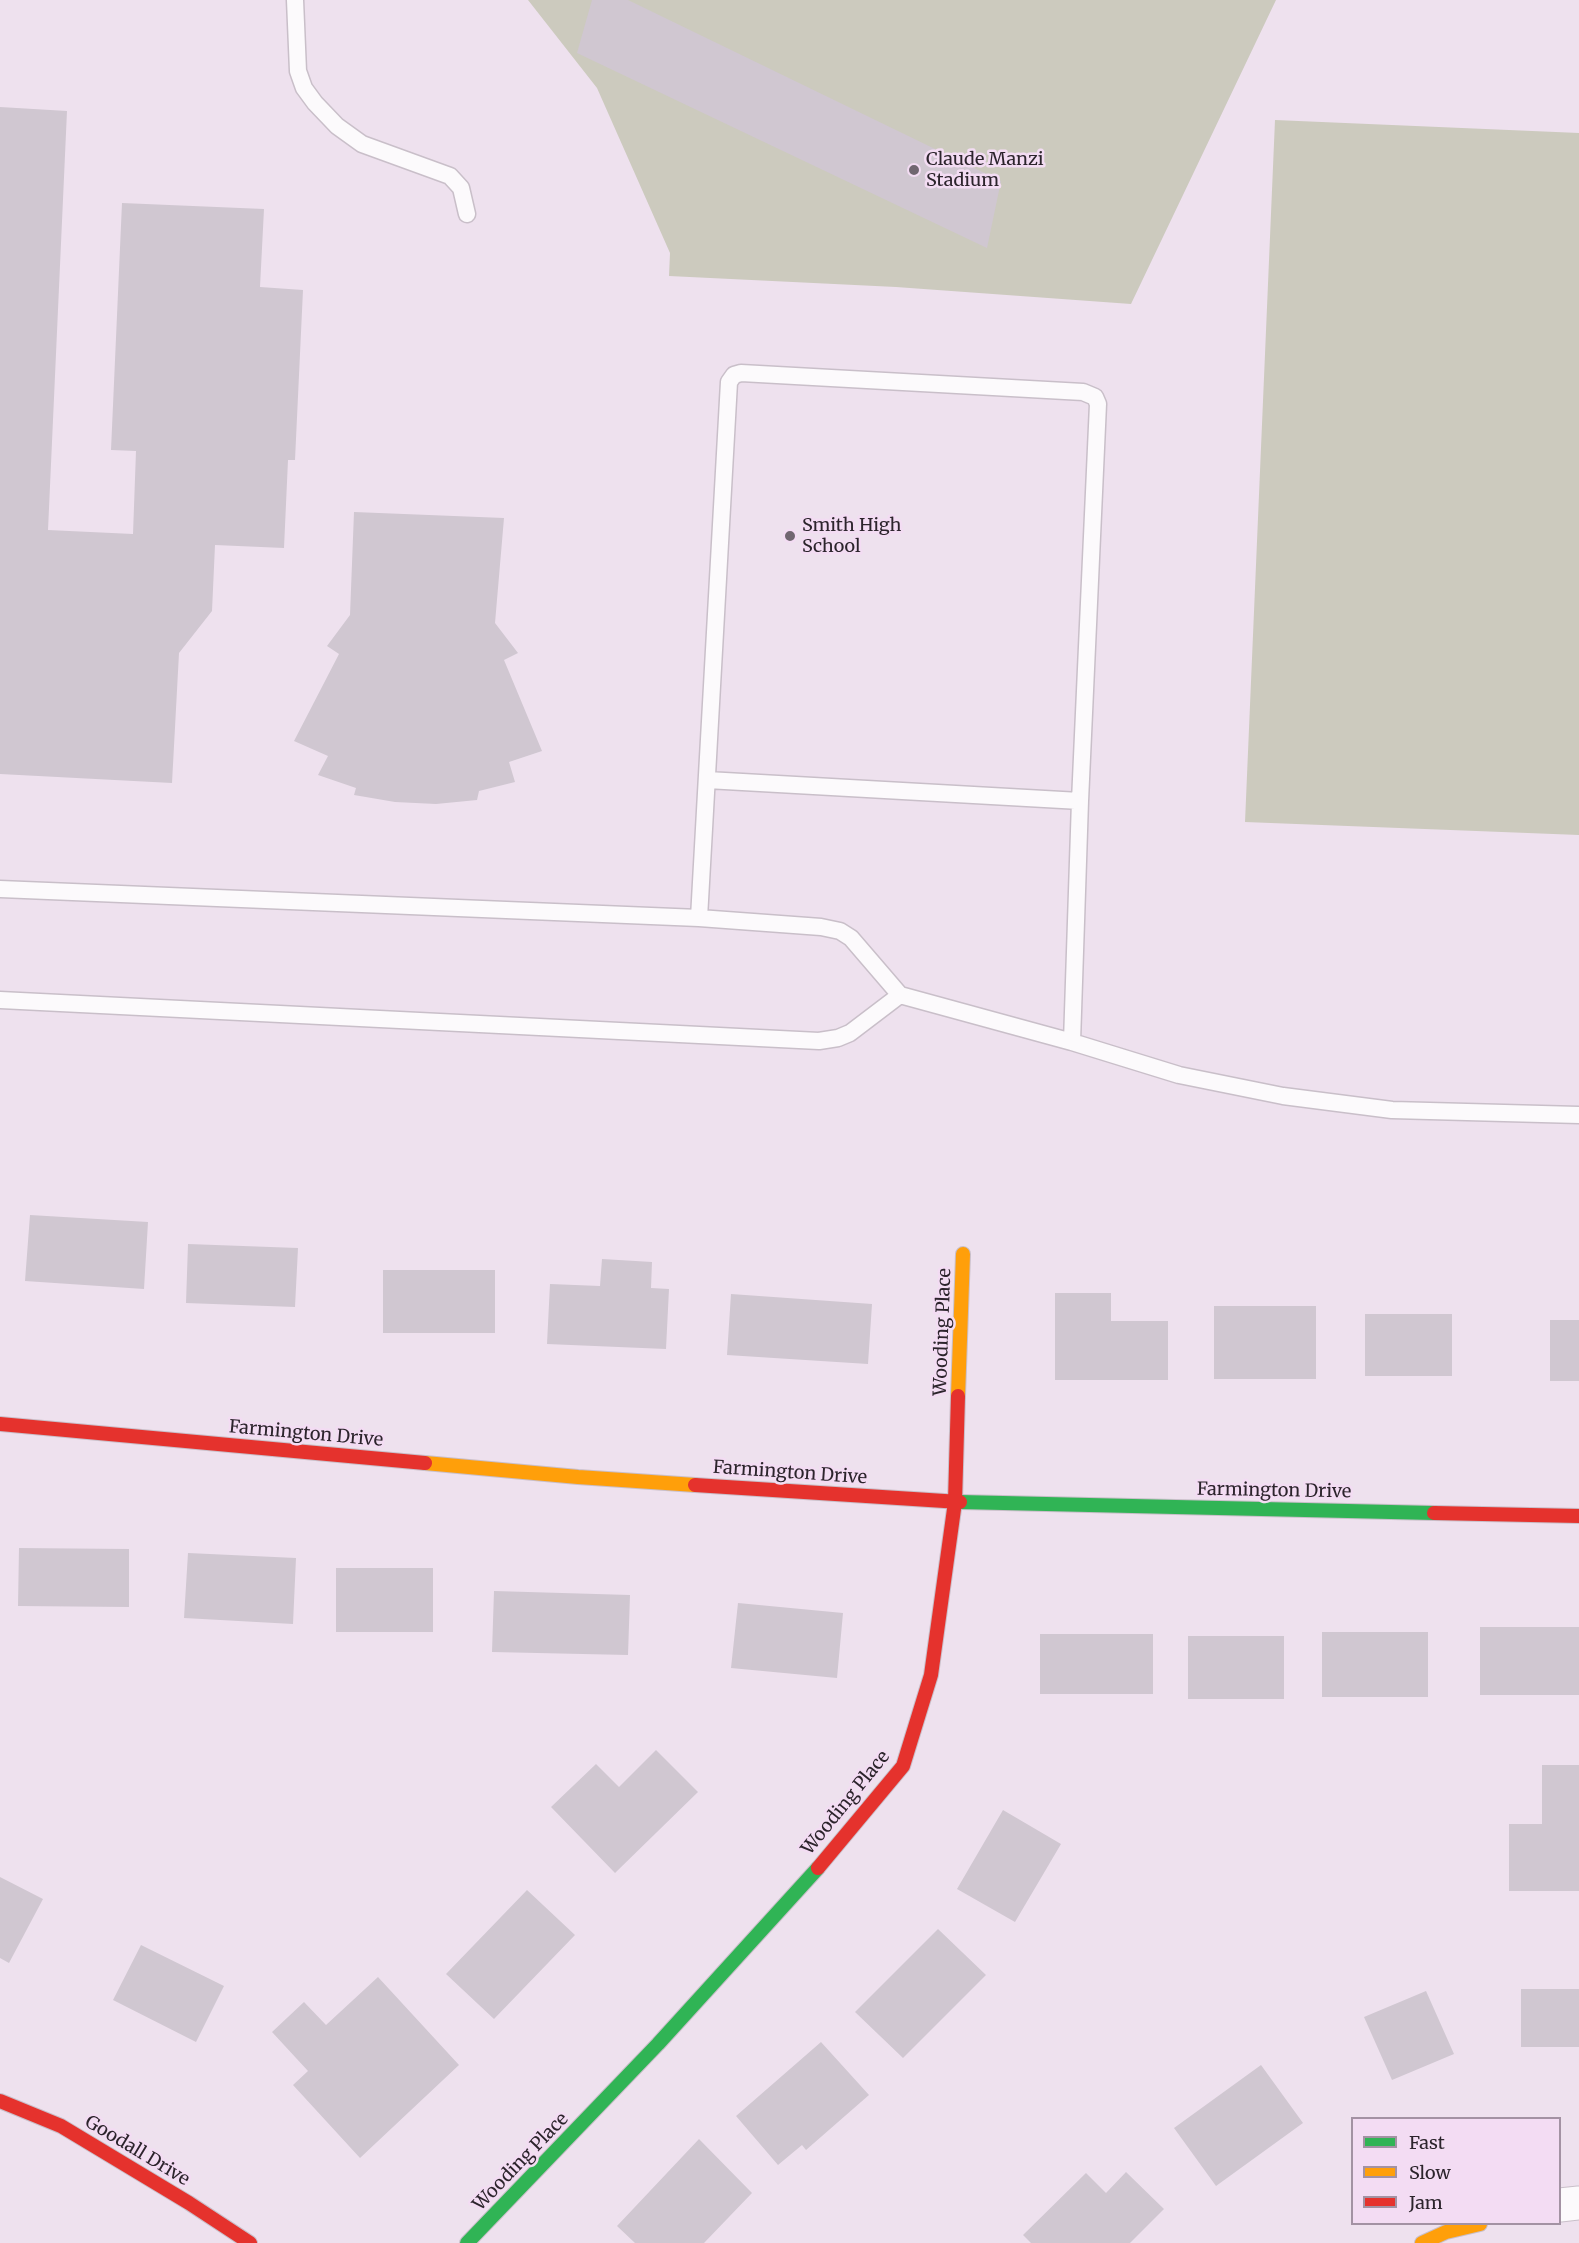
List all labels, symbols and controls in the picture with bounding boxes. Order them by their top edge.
place label: Claude Manzi Stadium [926,149,1044,192]
marker: Claude Manzi Stadium [907,163,921,177]
place label: Smith High School [802,515,901,558]
marker: Smith High School [783,529,797,543]
street label: Wooding Place [930,1268,956,1396]
street label: Farmington Drive [228,1417,384,1451]
street label: Farmington Drive [712,1457,868,1489]
street label: Farmington Drive [1197,1479,1351,1503]
street label: Wooding Place [797,1747,895,1859]
street label: Wooding Place [469,2109,573,2215]
street label: Goodall Drive [81,2111,193,2191]
legend [1351,2117,1561,2225]
text: Fast [1409,2131,1445,2154]
text: Slow [1409,2161,1451,2184]
text: Jam [1409,2191,1443,2214]

